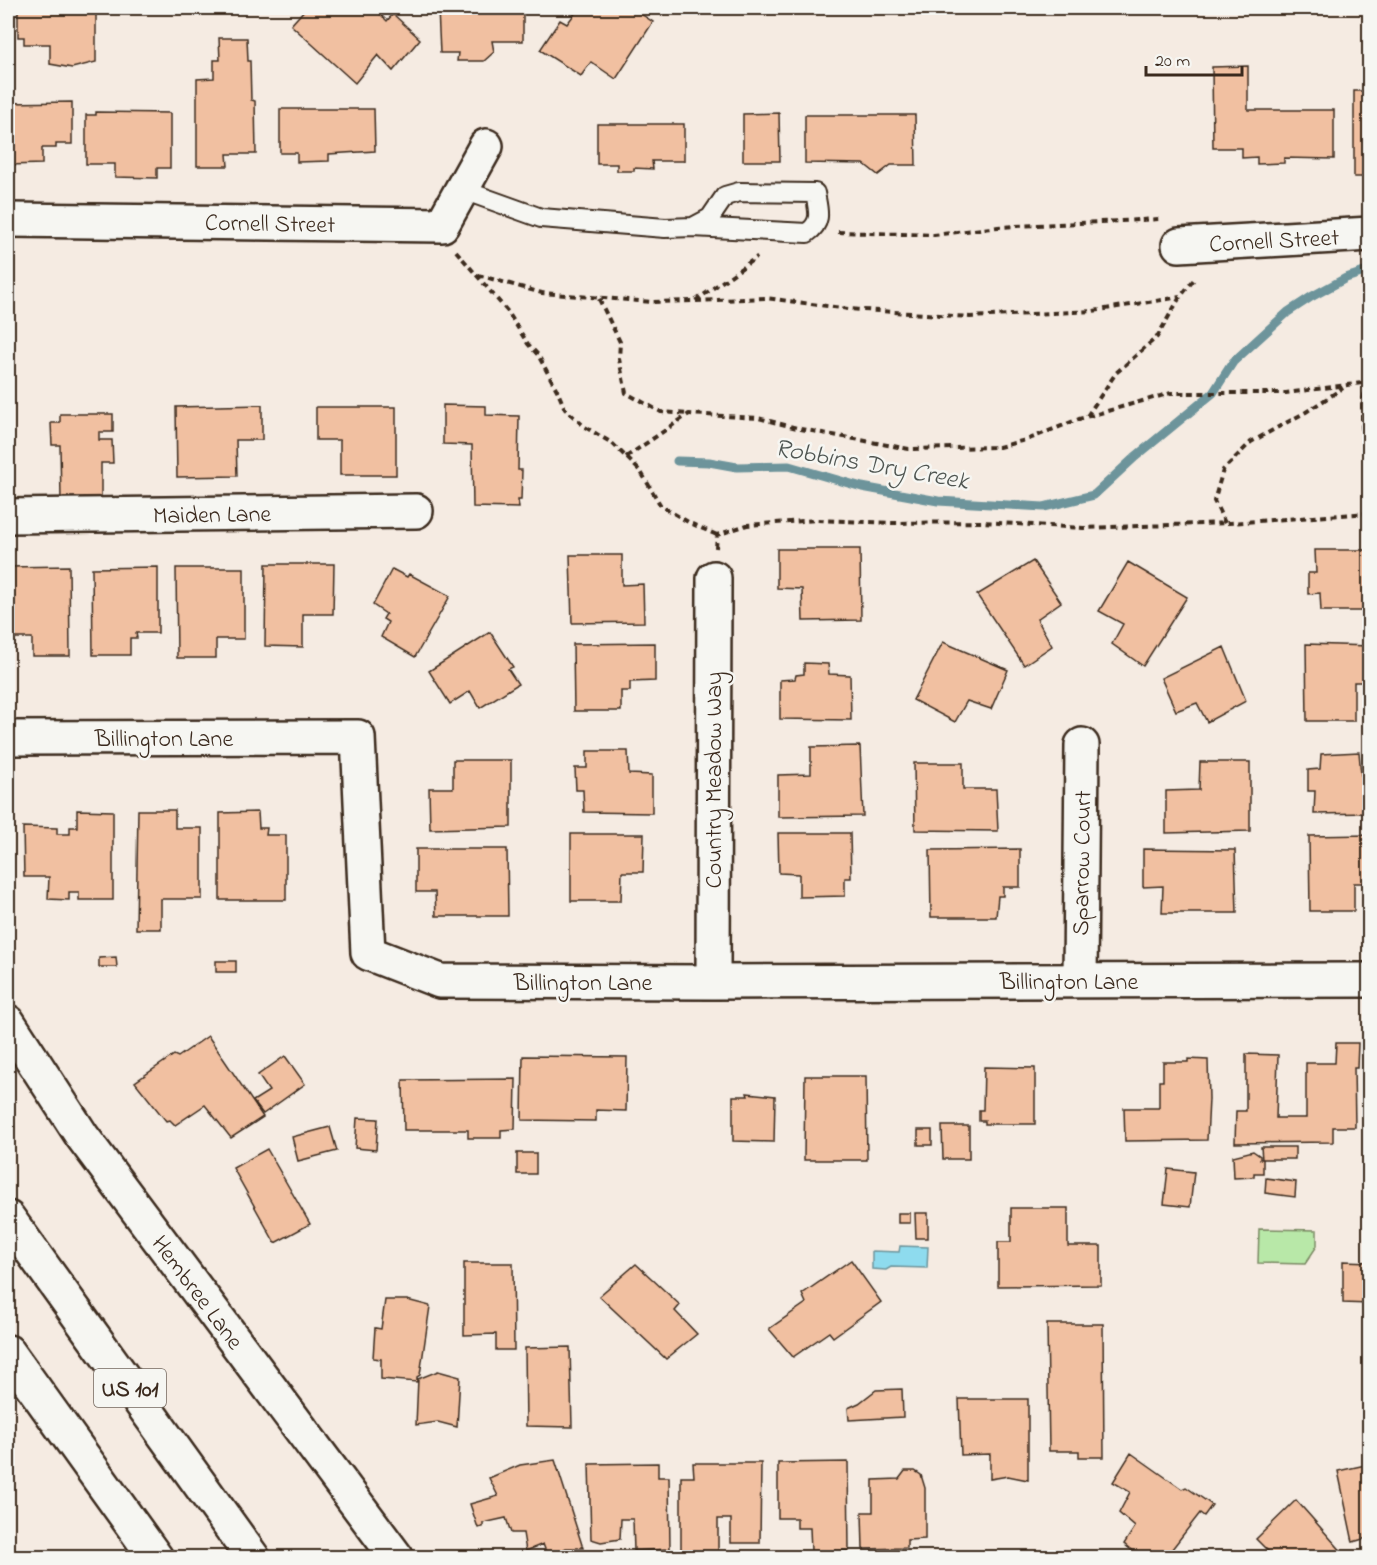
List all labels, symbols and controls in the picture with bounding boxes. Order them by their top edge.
scale bar [1146,39,1242,77]
text: 20 m [1155,49,1190,75]
street label: Cornell Street [205,207,335,244]
street label: Cornell Street [1208,222,1340,263]
water label: Robbins Dry Creek [772,430,973,502]
street label: Maiden Lane [153,498,272,535]
street label: Country Meadow Way [698,672,734,888]
street label: Billington Lane [94,723,233,758]
street label: Sparrow Court [1065,790,1102,936]
street label: Billington Lane [999,966,1138,1001]
street label: Billington Lane [513,967,652,1002]
street label: Hembree Lane [141,1229,251,1358]
road number: US 101 [94,1369,166,1407]

